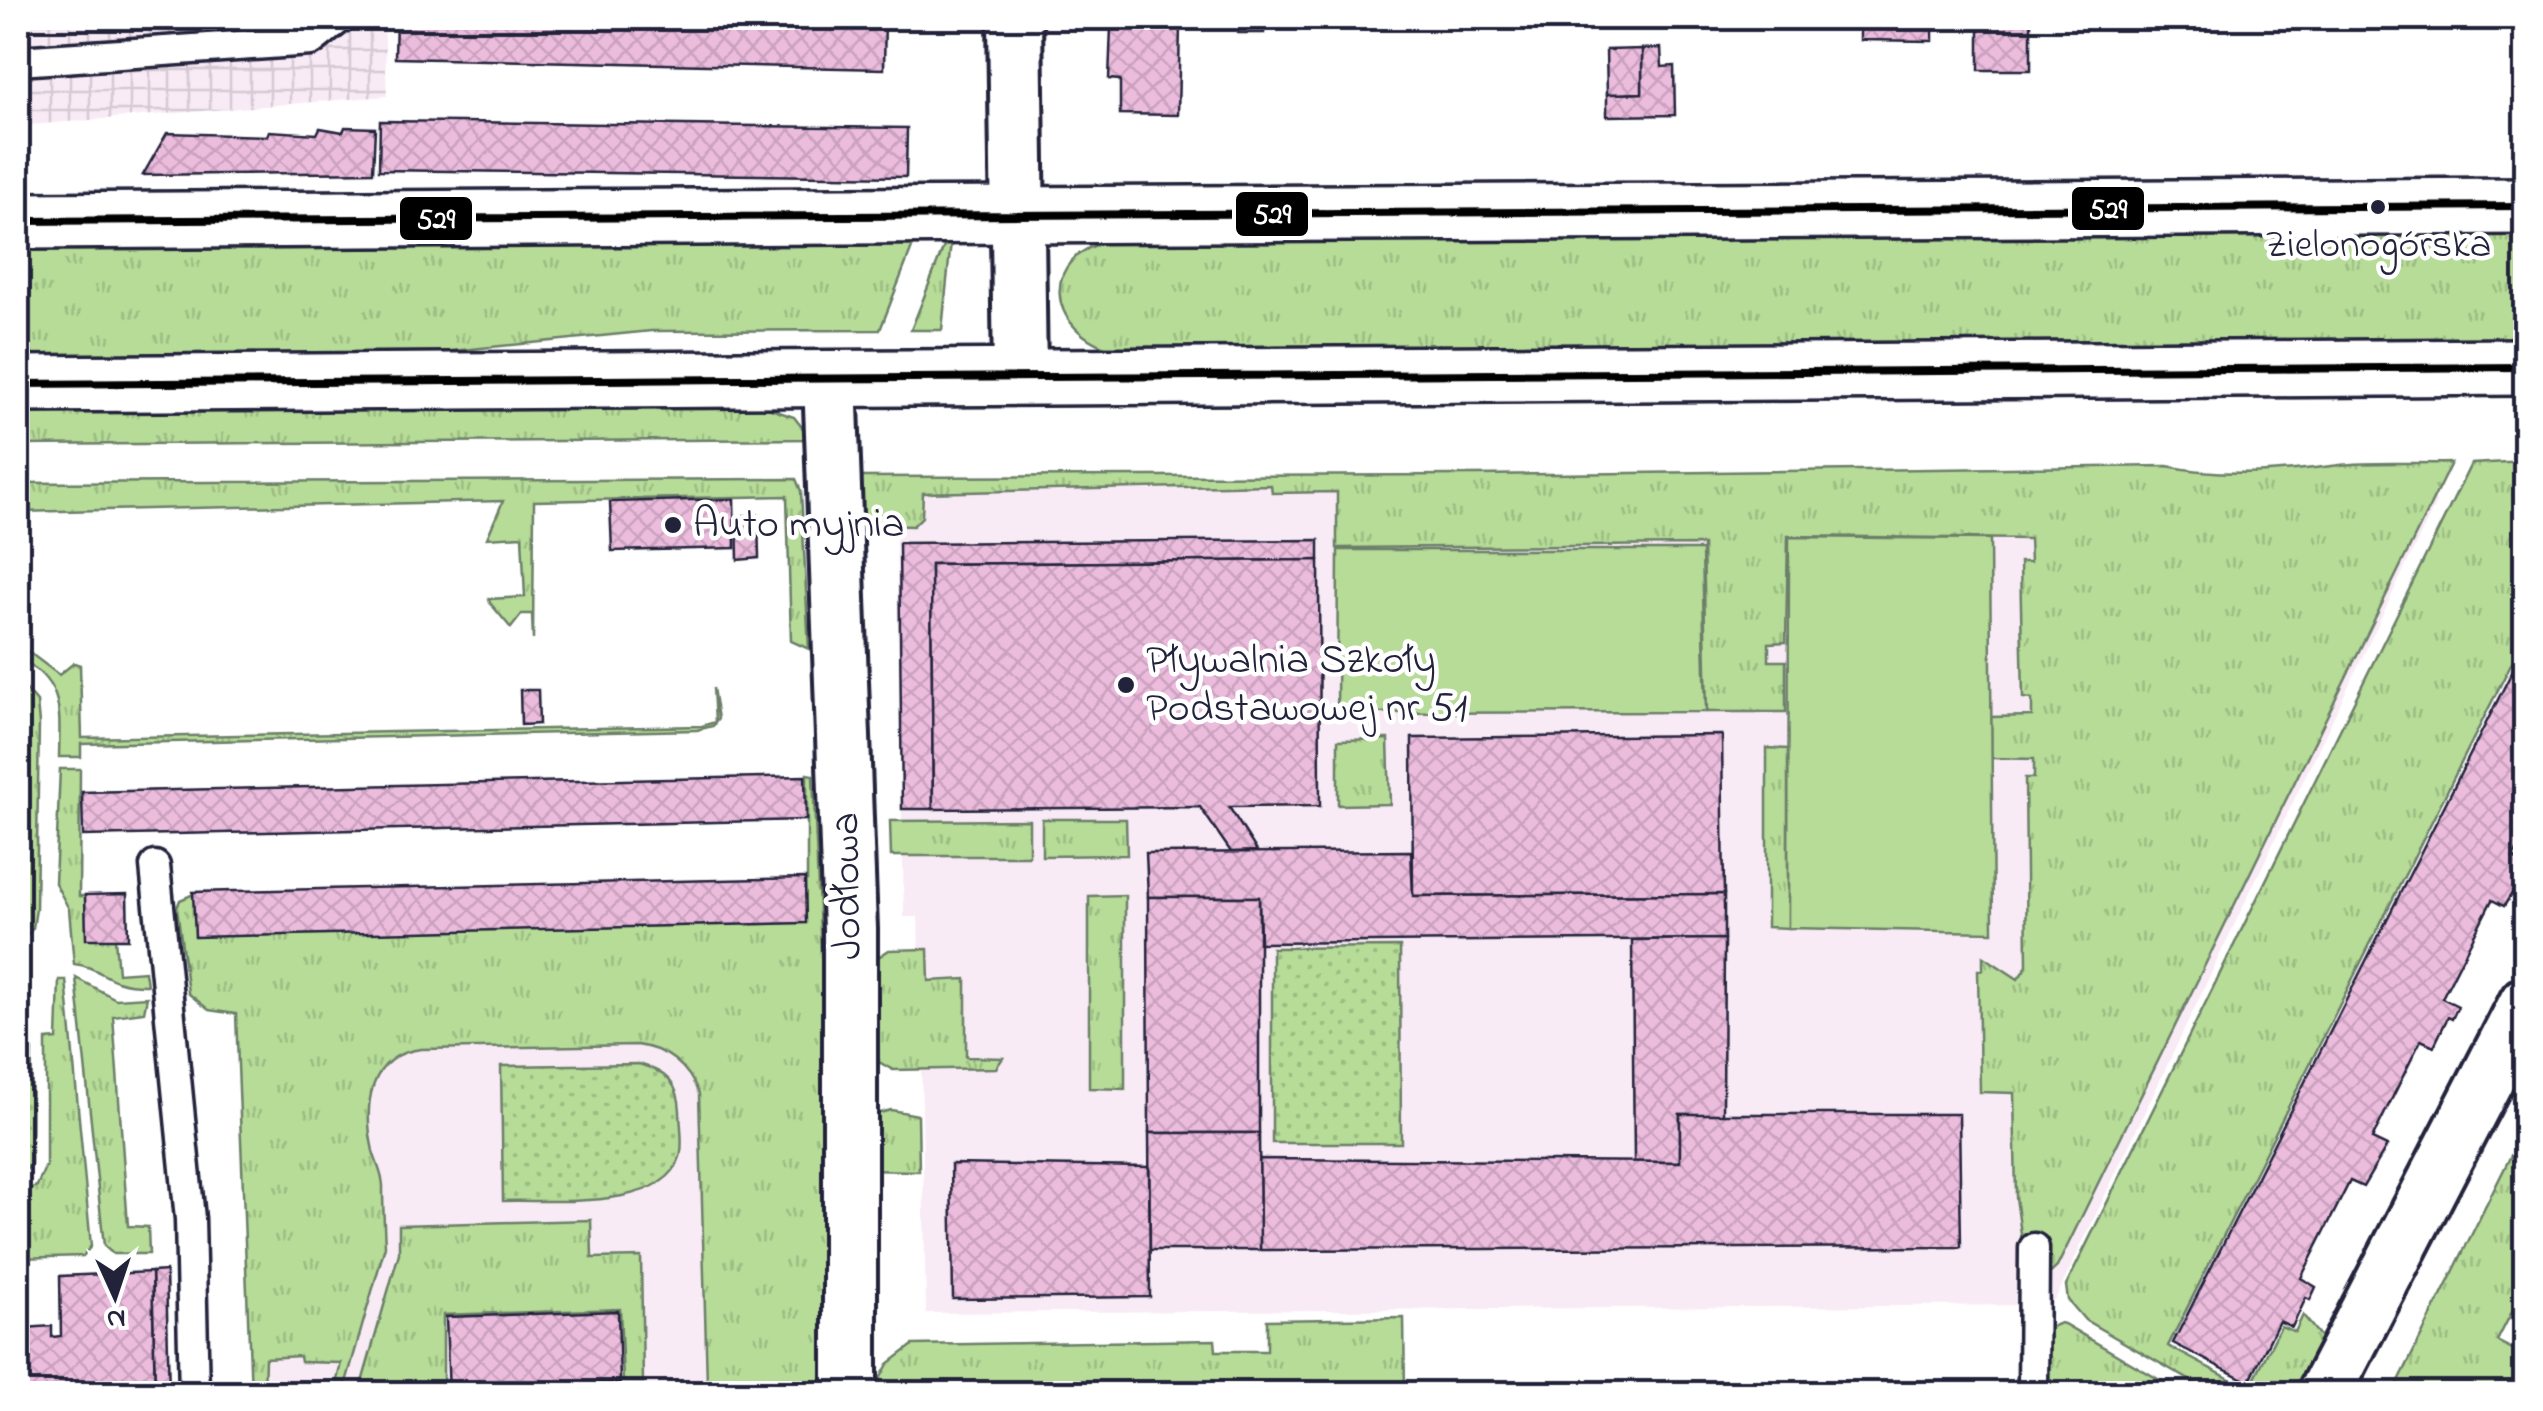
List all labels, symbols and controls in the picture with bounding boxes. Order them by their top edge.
line badge: 529 [2070,185,2146,232]
line badge: 529 [1234,190,1310,238]
text: 529 [2089,191,2128,232]
line badge: 529 [398,195,474,242]
text: 529 [1253,196,1292,237]
marker: Zielonogórska [2368,197,2388,217]
text: 529 [417,201,456,242]
place label: Zielonogórska [2265,217,2491,276]
place label: Auto myjnia [693,495,905,556]
marker: Auto myjnia [662,514,684,536]
place label: Pływalnia Szkoły Podstawowej nr 51 [1146,631,1467,740]
marker: Pływalnia Szkoły Podstawowej nr 51 [1115,674,1137,696]
street label: Jodłowa [816,812,880,960]
north arrow [65,1246,165,1346]
text: N [106,1297,127,1338]

